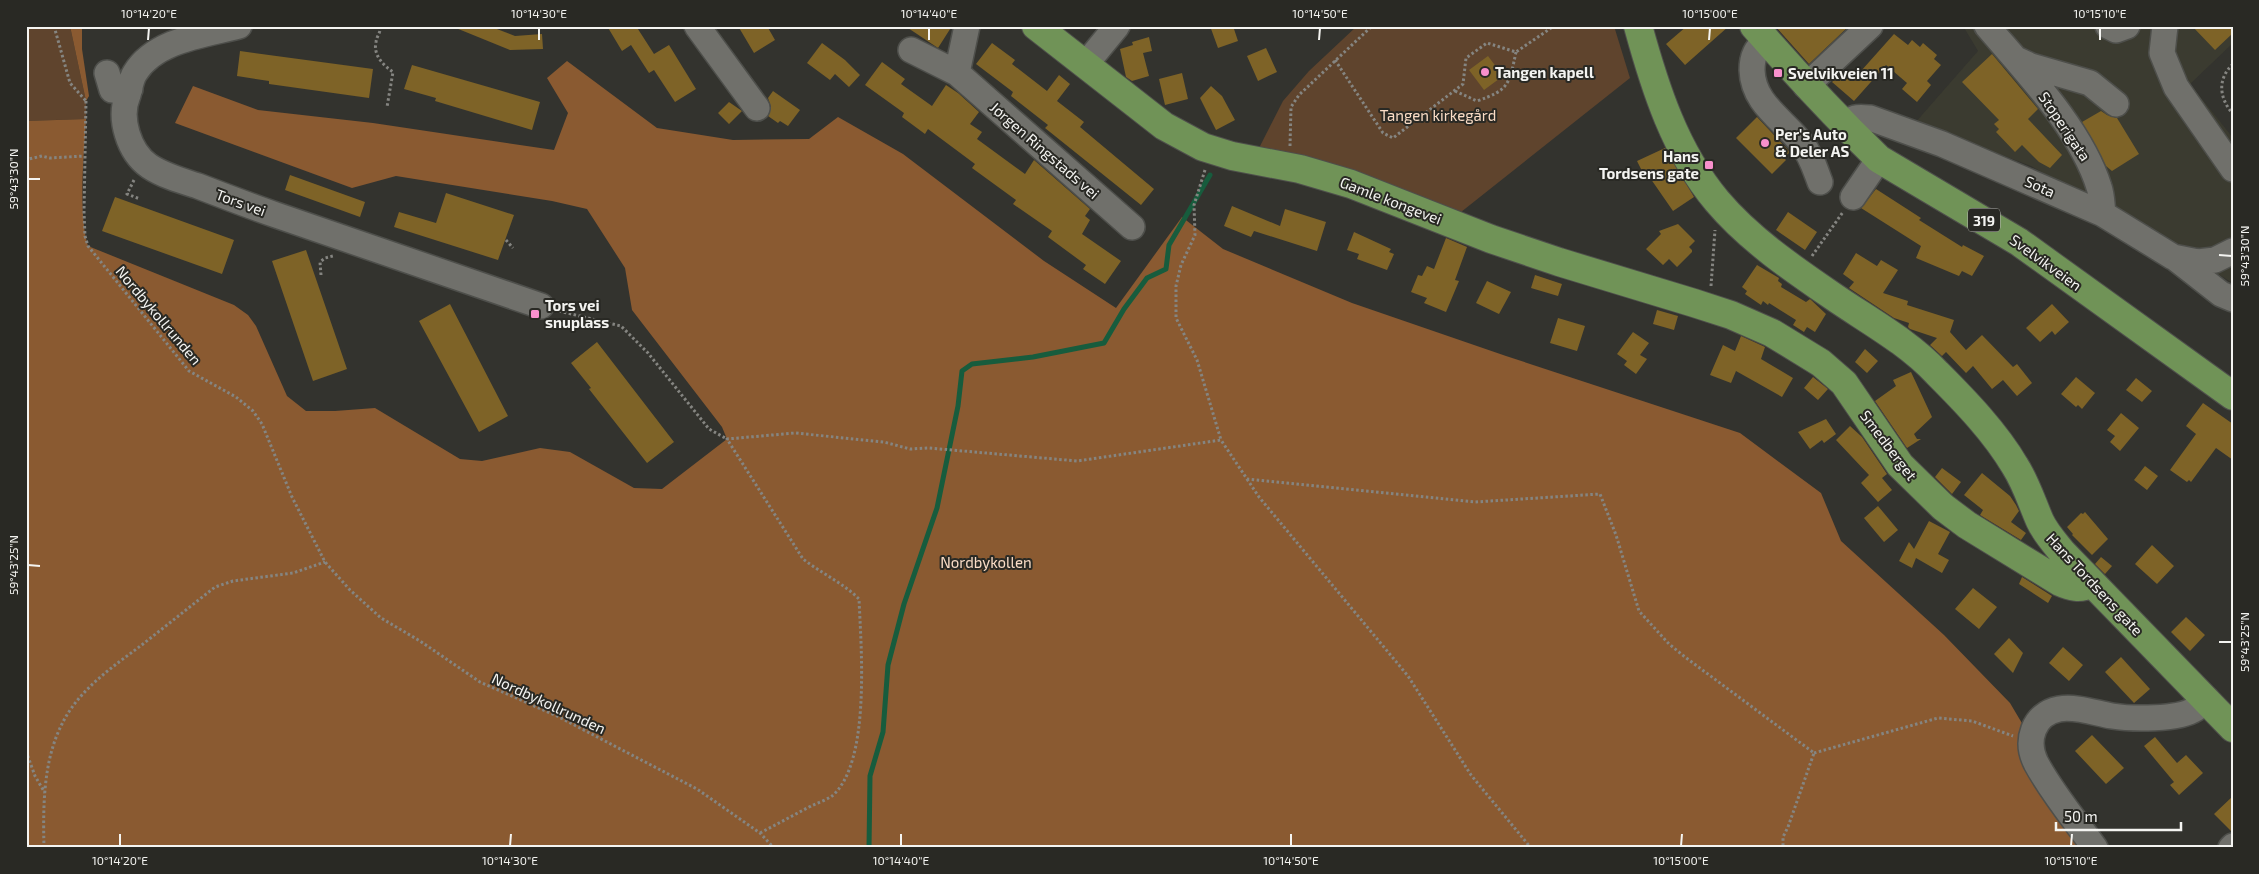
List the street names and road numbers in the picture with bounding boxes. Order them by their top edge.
street label: Støperigata [2035,88,2095,164]
street label: Jørgen Ringstads vei [987,98,1103,202]
street label: Sota [2022,171,2058,201]
street label: Gamle kongevei [1338,172,1444,228]
street label: Tors vei [214,185,268,219]
road number: 319 [1968,208,2000,232]
street label: Svelvikveien [2007,230,2085,294]
street label: Nordbykollrunden [112,262,206,368]
street label: Smedberget [1857,406,1921,484]
street label: Hans Tordsens gate [2043,529,2147,639]
street label: Nordbykollrunden [489,669,609,737]

